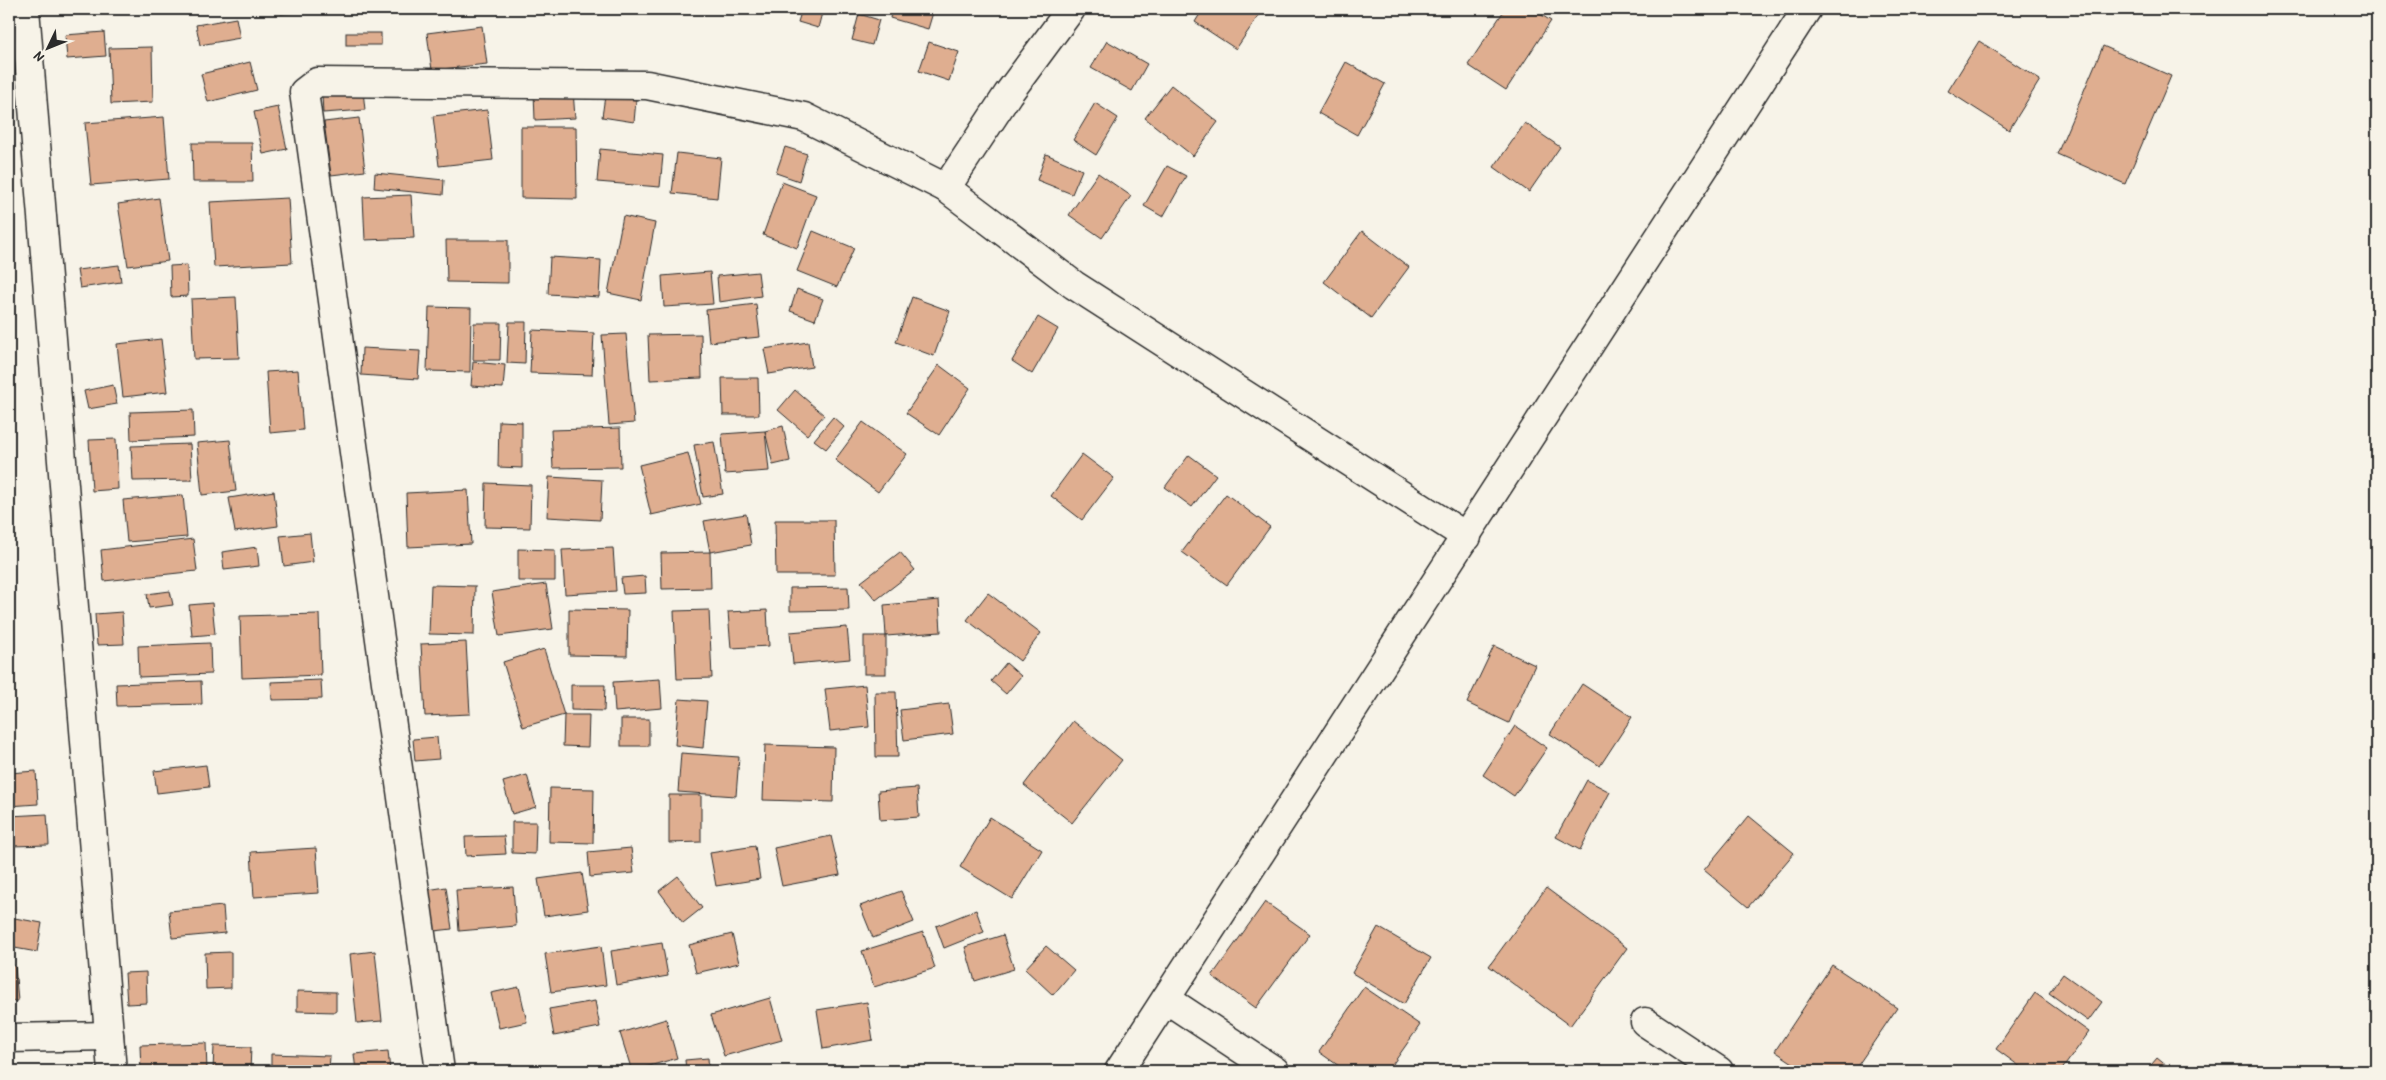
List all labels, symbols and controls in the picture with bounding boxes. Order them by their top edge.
north arrow [22,22,72,72]
text: N [28,48,48,66]

